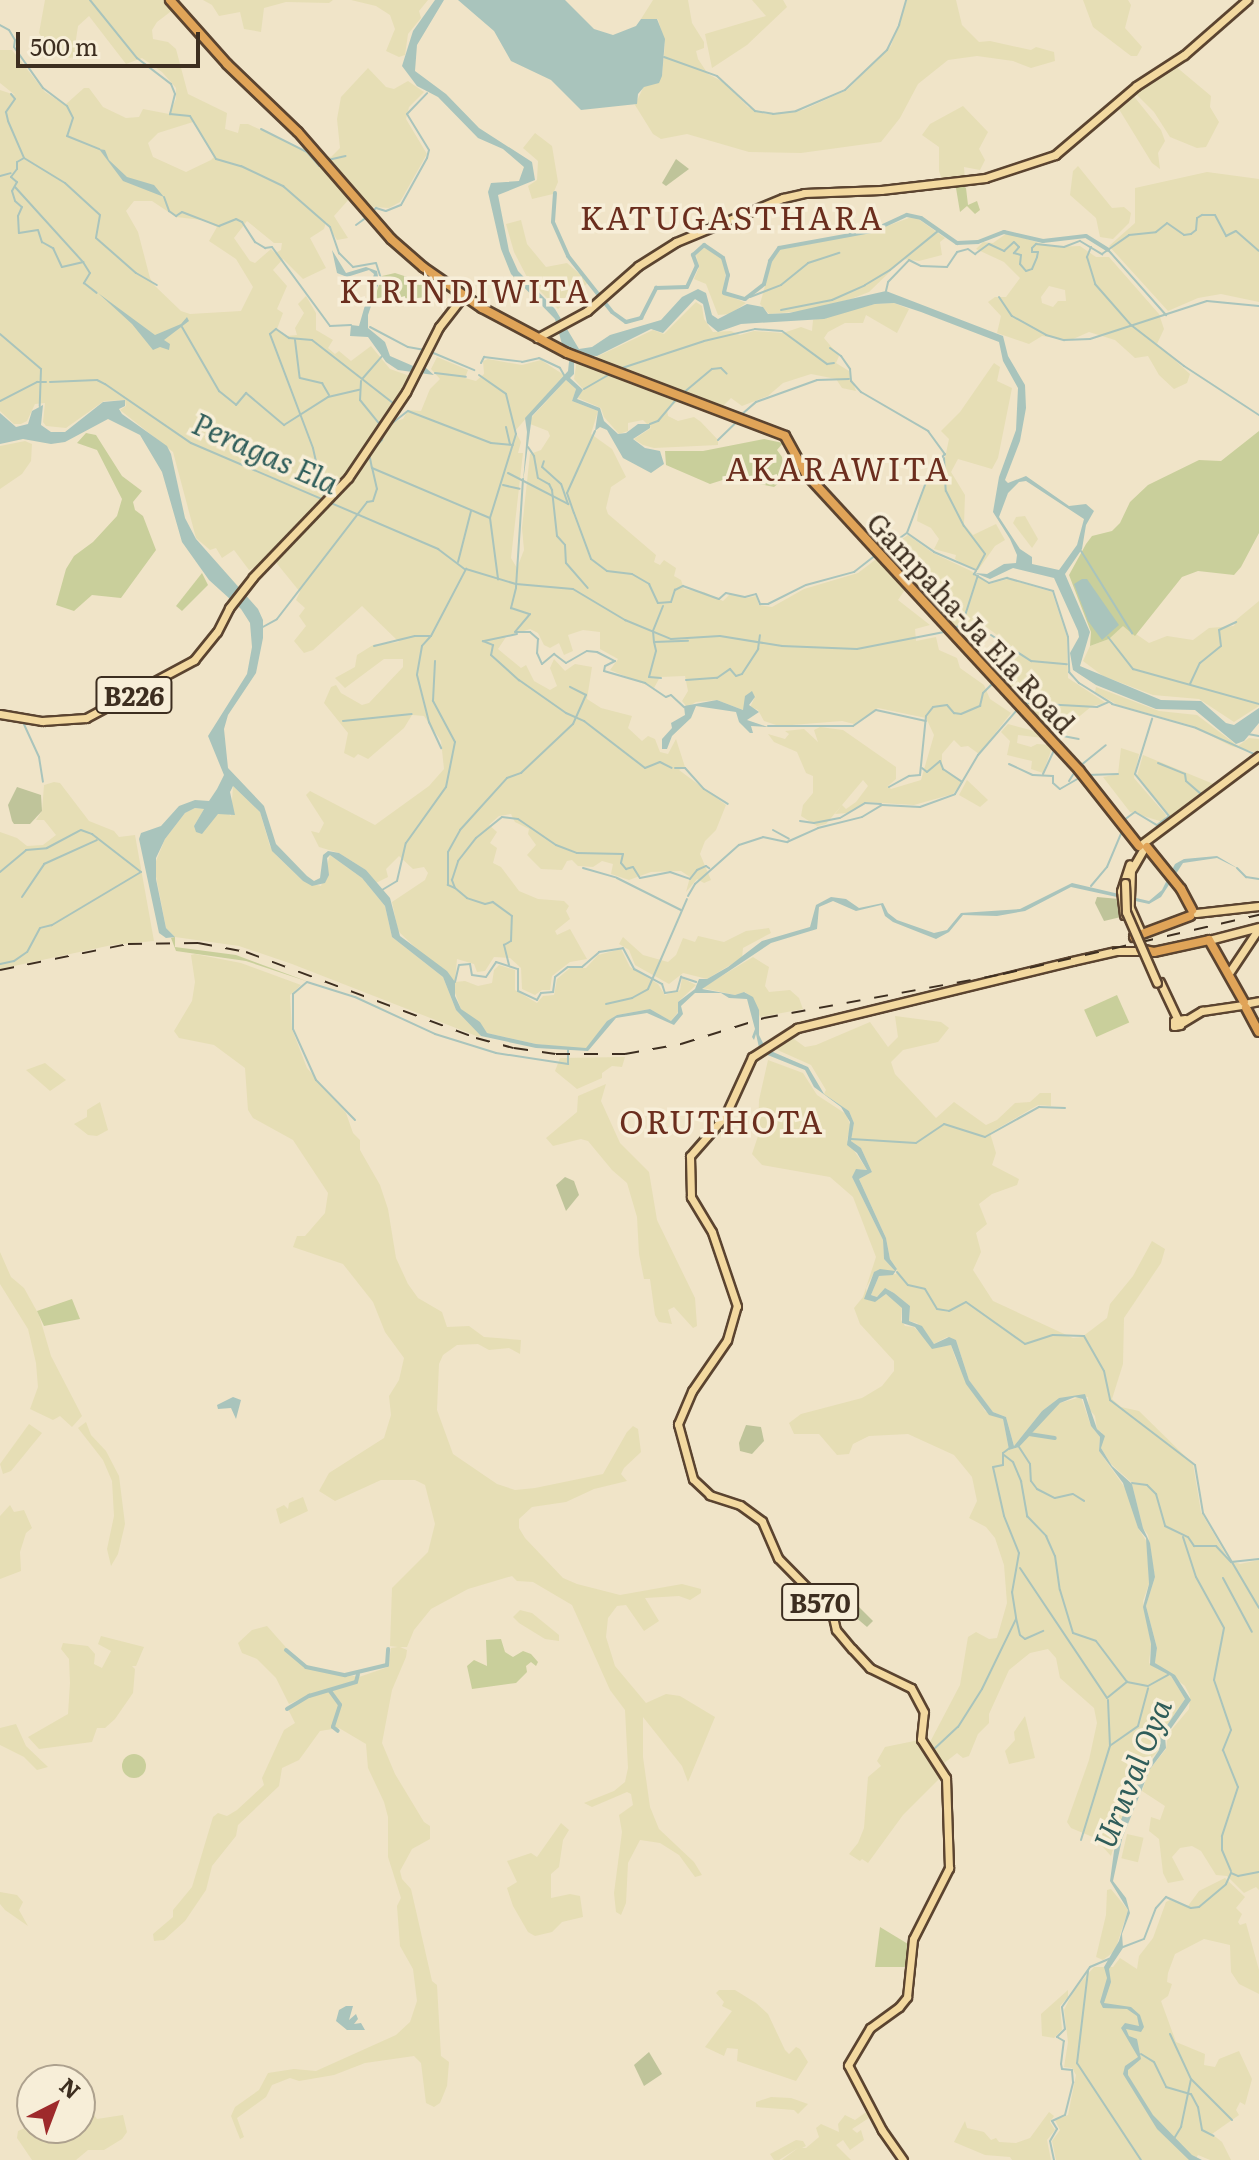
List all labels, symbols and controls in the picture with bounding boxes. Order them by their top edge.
scale bar [20,16,204,66]
text: 500 m [30,28,98,63]
district label: KATUGASTHARA [580,197,884,235]
district label: KIRINDIWITA [339,270,591,308]
water label: Peragas Ela [187,404,345,500]
district label: AKARAWITA [726,448,950,486]
street label: Gampaha-Ja Ela Road [861,505,1083,739]
road number: B226 [94,673,174,717]
district label: ORUTHOTA [619,1101,825,1139]
road number: B570 [780,1580,860,1624]
water label: Uruval Oya [1085,1693,1177,1853]
north arrow [16,2064,96,2144]
text: N [53,2069,89,2106]

